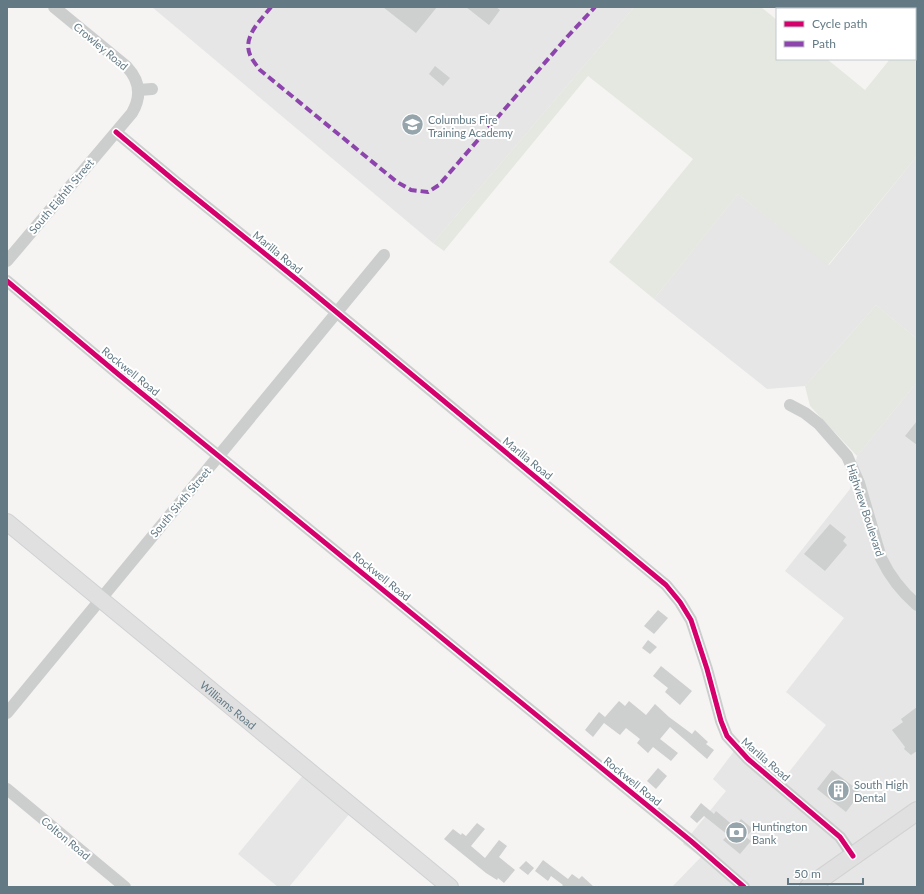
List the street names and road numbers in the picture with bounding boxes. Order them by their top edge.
street label: Crowley Road [71,20,131,72]
street label: South Eighth Street [26,156,96,236]
street label: Marilla Road [251,228,305,276]
street label: Rockwell Road [100,344,162,398]
street label: Marilla Road [501,434,555,482]
street label: Highview Boulevard [845,462,887,558]
street label: South Sixth Street [147,464,213,540]
street label: Rockwell Road [351,549,413,603]
street label: Williams Road [198,678,259,731]
street label: Marilla Road [739,734,793,784]
street label: Rockwell Road [602,754,664,808]
street label: Colton Road [39,814,93,862]

